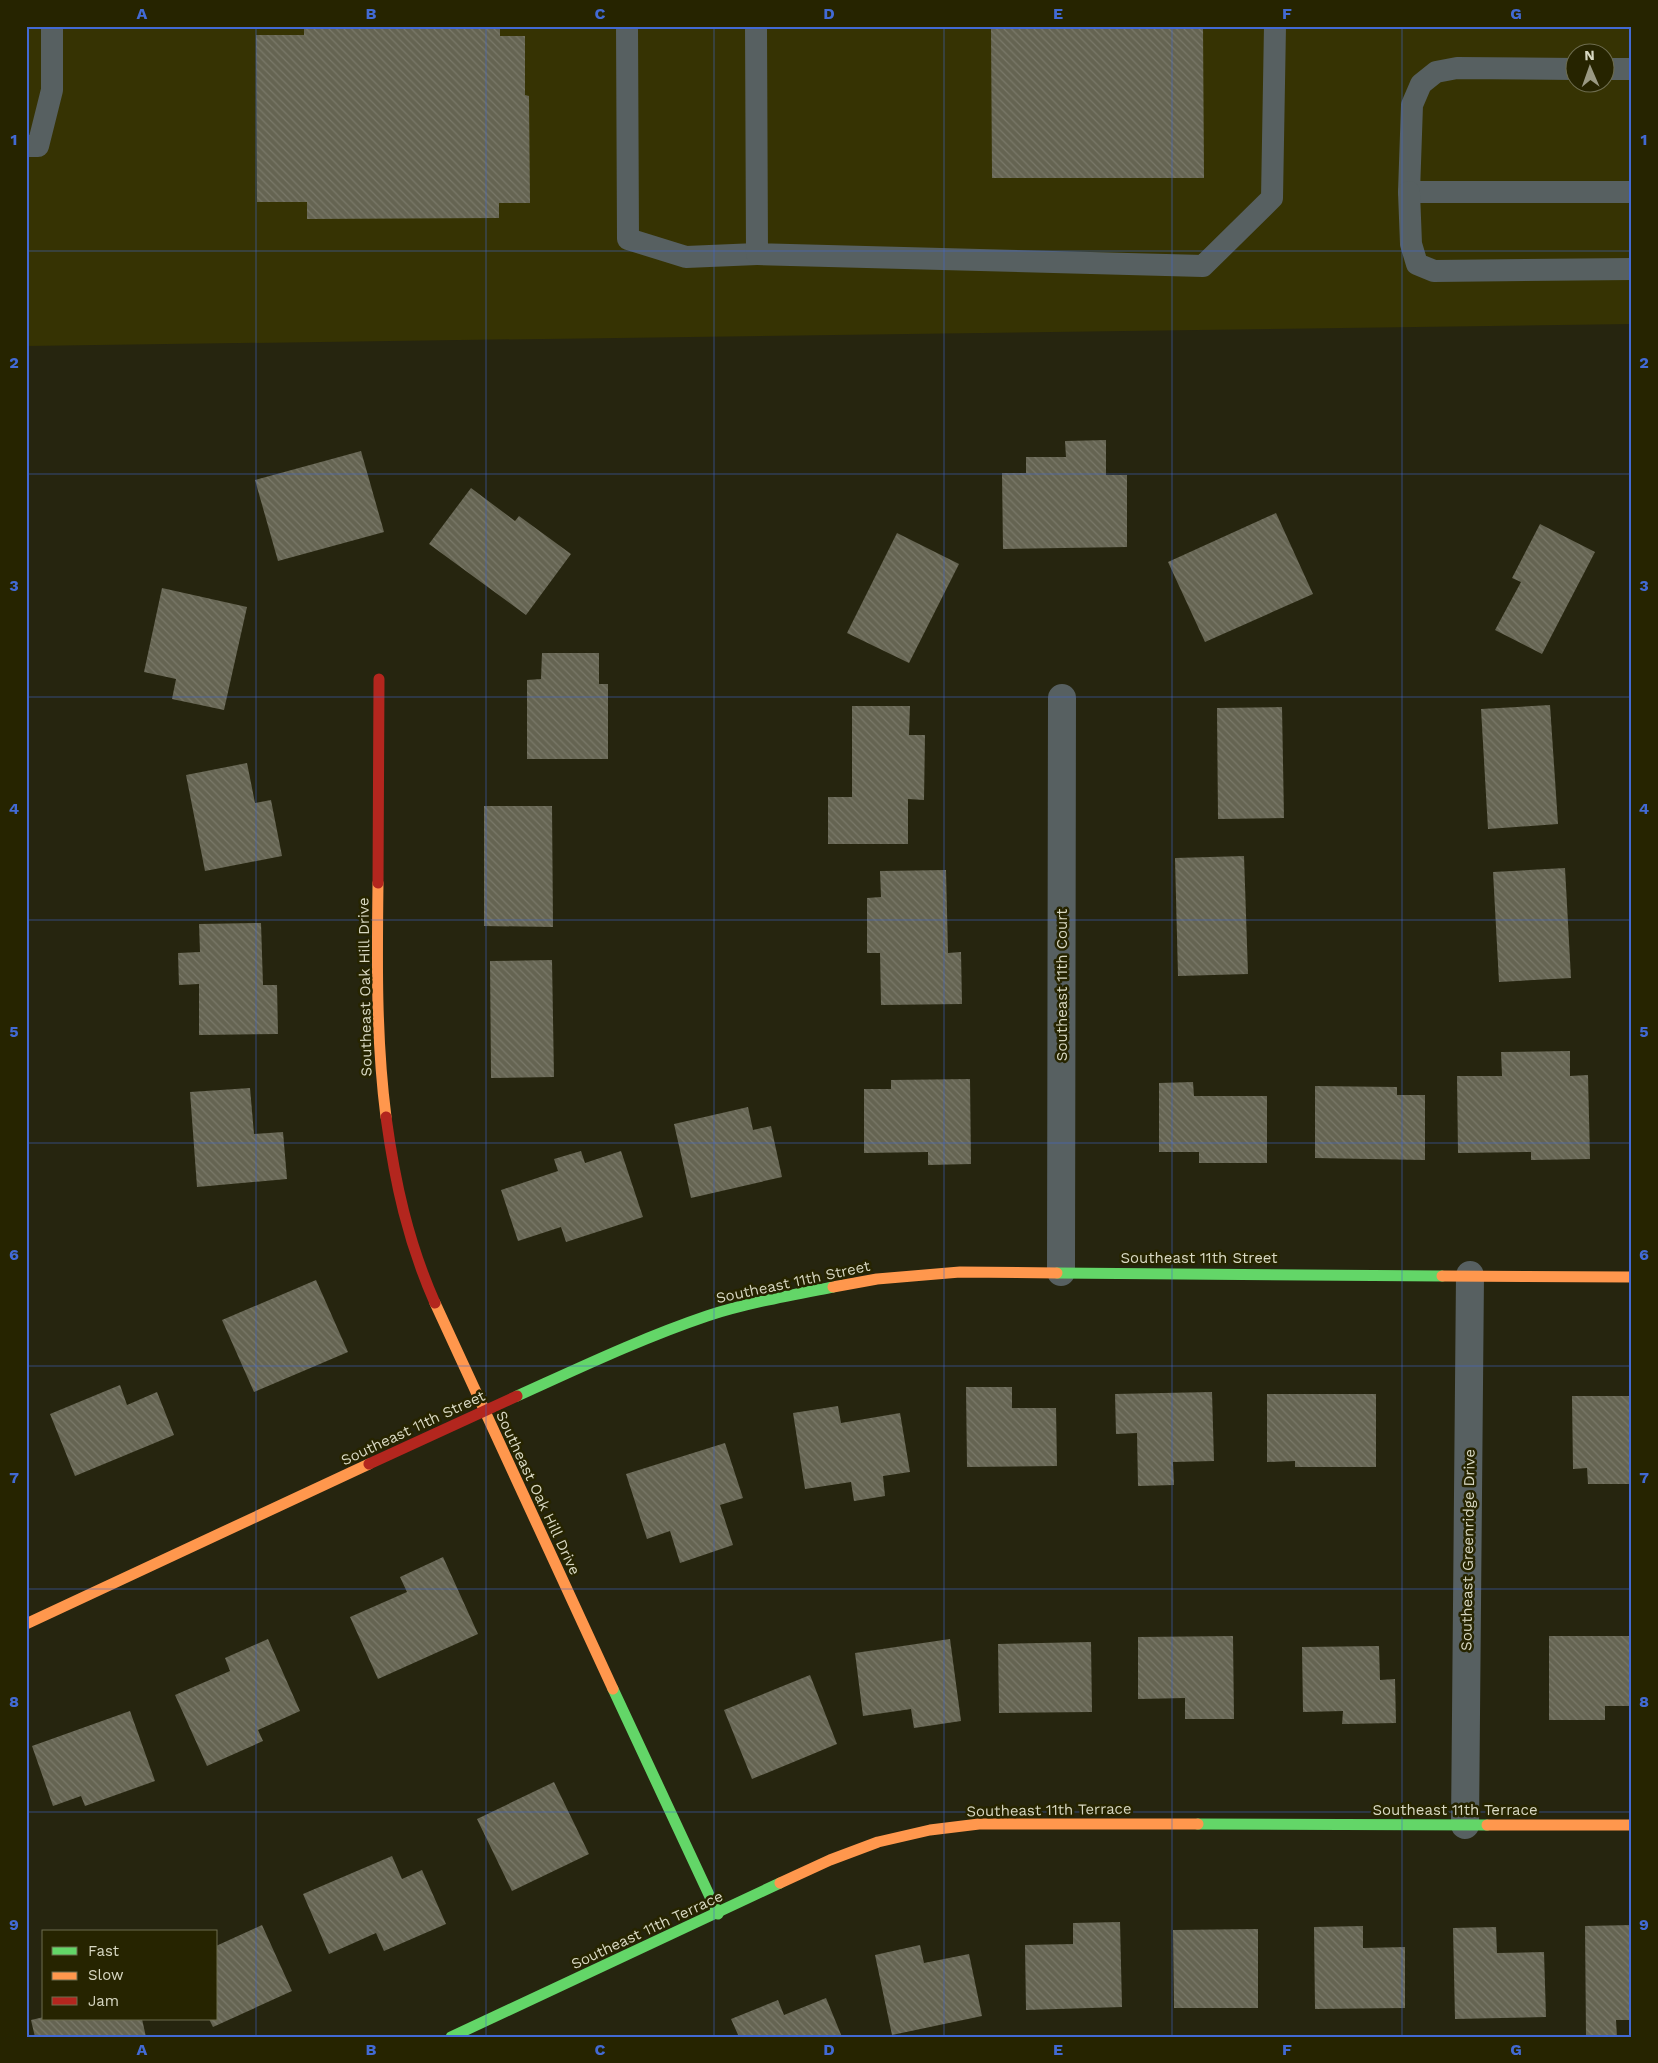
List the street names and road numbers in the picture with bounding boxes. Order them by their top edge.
street label: Southeast Oak Hill Drive [354,897,376,1077]
street label: Southeast 11th Court [1053,908,1071,1061]
street label: Southeast 11th Street [1120,1249,1278,1267]
street label: Southeast 11th Street [714,1257,872,1307]
street label: Southeast 11th Street [338,1386,489,1469]
street label: Southeast Oak Hill Drive [492,1408,584,1578]
street label: Southeast Greenridge Drive [1457,1449,1479,1651]
street label: Southeast 11th Terrace [966,1800,1132,1820]
street label: Southeast 11th Terrace [1372,1801,1538,1819]
street label: Southeast 11th Terrace [568,1887,726,1973]

